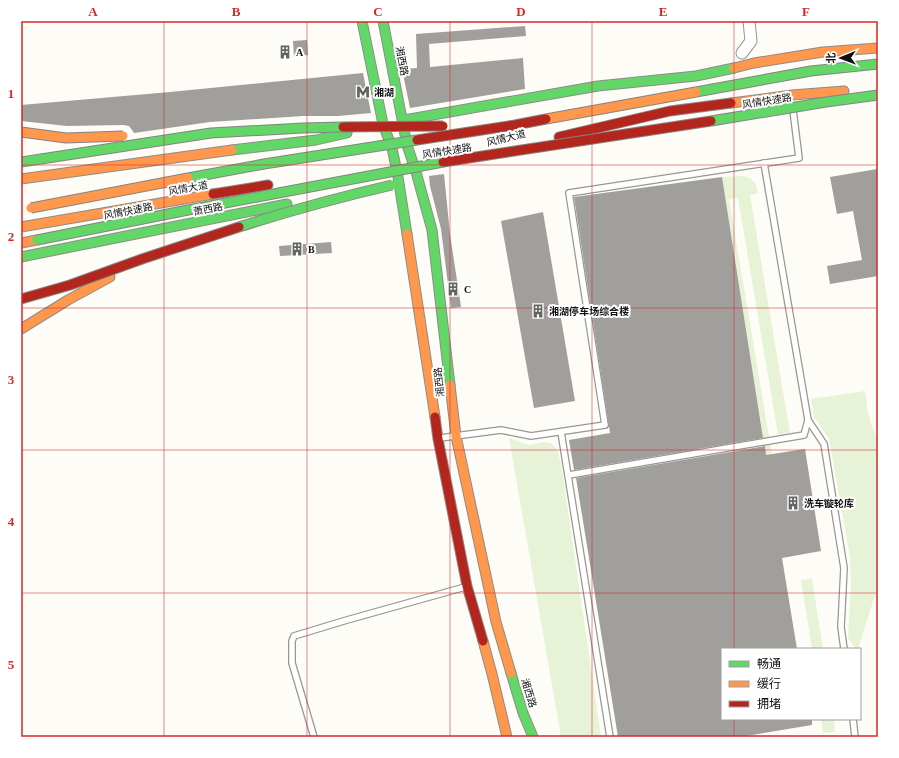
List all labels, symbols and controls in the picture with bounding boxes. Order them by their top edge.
text: A [88,4,98,19]
text: B [232,4,241,19]
text: C [373,4,383,19]
text: D [516,4,526,19]
text: E [659,4,667,19]
text: F [802,4,810,19]
north arrow [821,38,861,78]
building icon: A [277,44,293,60]
street label: 湘西路 [394,45,410,77]
place label: A [296,47,304,58]
text: 北 [825,53,837,64]
metro station icon: 湘湖 [355,84,371,100]
text: 1 [8,86,14,101]
place label: 湘湖 [374,87,394,98]
street label: 风情快速路 [741,92,793,110]
street label: 风情大道 [485,128,527,148]
street label: 风情快速路 [421,142,473,160]
street label: 风情大道 [167,179,209,197]
street label: 风情快速路 [102,201,154,221]
street label: 萧西路 [192,201,224,217]
text: 2 [8,229,14,244]
building icon: B [289,241,305,257]
place label: B [308,244,315,255]
building icon: C [445,281,461,297]
place label: C [464,284,471,295]
building icon: 湘湖停车场综合楼 [530,303,546,319]
place label: 湘湖停车场综合楼 [549,306,629,317]
street label: 湘西路 [432,367,446,397]
text: 3 [8,372,15,387]
building icon: 洗车镟轮库 [785,495,801,511]
place label: 洗车镟轮库 [804,498,854,509]
text: 4 [8,514,15,529]
legend [721,648,861,720]
text: 5 [8,657,15,672]
text: 畅通 [757,657,781,671]
street label: 湘西路 [519,677,539,709]
text: 缓行 [757,677,781,691]
text: 拥堵 [757,697,781,711]

